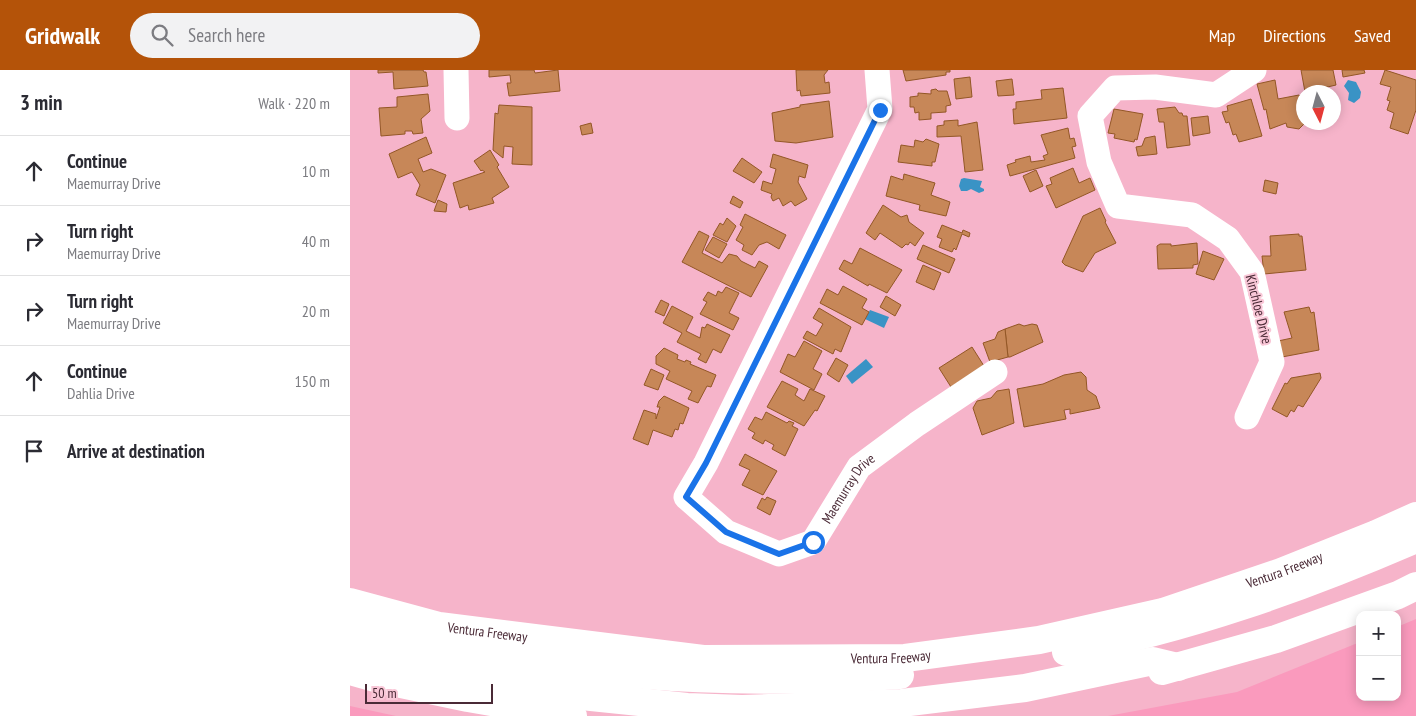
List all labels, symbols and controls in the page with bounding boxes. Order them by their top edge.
search box [130,13,480,58]
text: Gridwalk [25,20,100,51]
icon: search [148,21,176,49]
text: Search here [188,23,265,47]
text: Map [1209,24,1235,47]
text: Directions [1263,24,1326,47]
text: Saved [1354,24,1391,47]
north arrow [1296,85,1341,130]
text: 3 min [20,89,62,116]
text: Walk · 220 m [258,93,330,113]
route end [869,99,892,122]
text: Continue [67,149,127,173]
icon: ahead [20,157,48,185]
text: 10 m [302,161,330,181]
text: Maemurray Drive [67,173,161,193]
text: Turn right [67,219,133,243]
icon: right [20,227,48,255]
text: 40 m [302,231,330,251]
text: Maemurray Drive [67,243,161,263]
street label: Kinchloe Drive [1242,273,1276,346]
text: Turn right [67,289,133,313]
icon: right [20,297,48,325]
text: 20 m [302,301,330,321]
text: Maemurray Drive [67,313,161,333]
text: Continue [67,359,127,383]
icon: ahead [20,367,48,395]
text: 150 m [295,371,330,391]
text: Dahlia Drive [67,383,135,403]
icon: arrive [20,437,48,465]
text: Arrive at destination [67,439,205,463]
street label: Maemurray Drive [818,449,879,527]
route start [802,531,825,554]
street label: Ventura Freeway [1243,547,1326,592]
map controls [1356,611,1401,701]
button: + [1356,611,1401,656]
street label: Ventura Freeway [446,618,529,646]
street label: Ventura Freeway [850,646,933,667]
button: − [1356,656,1401,701]
scale bar [365,681,492,704]
text: 50 m [372,684,397,702]

